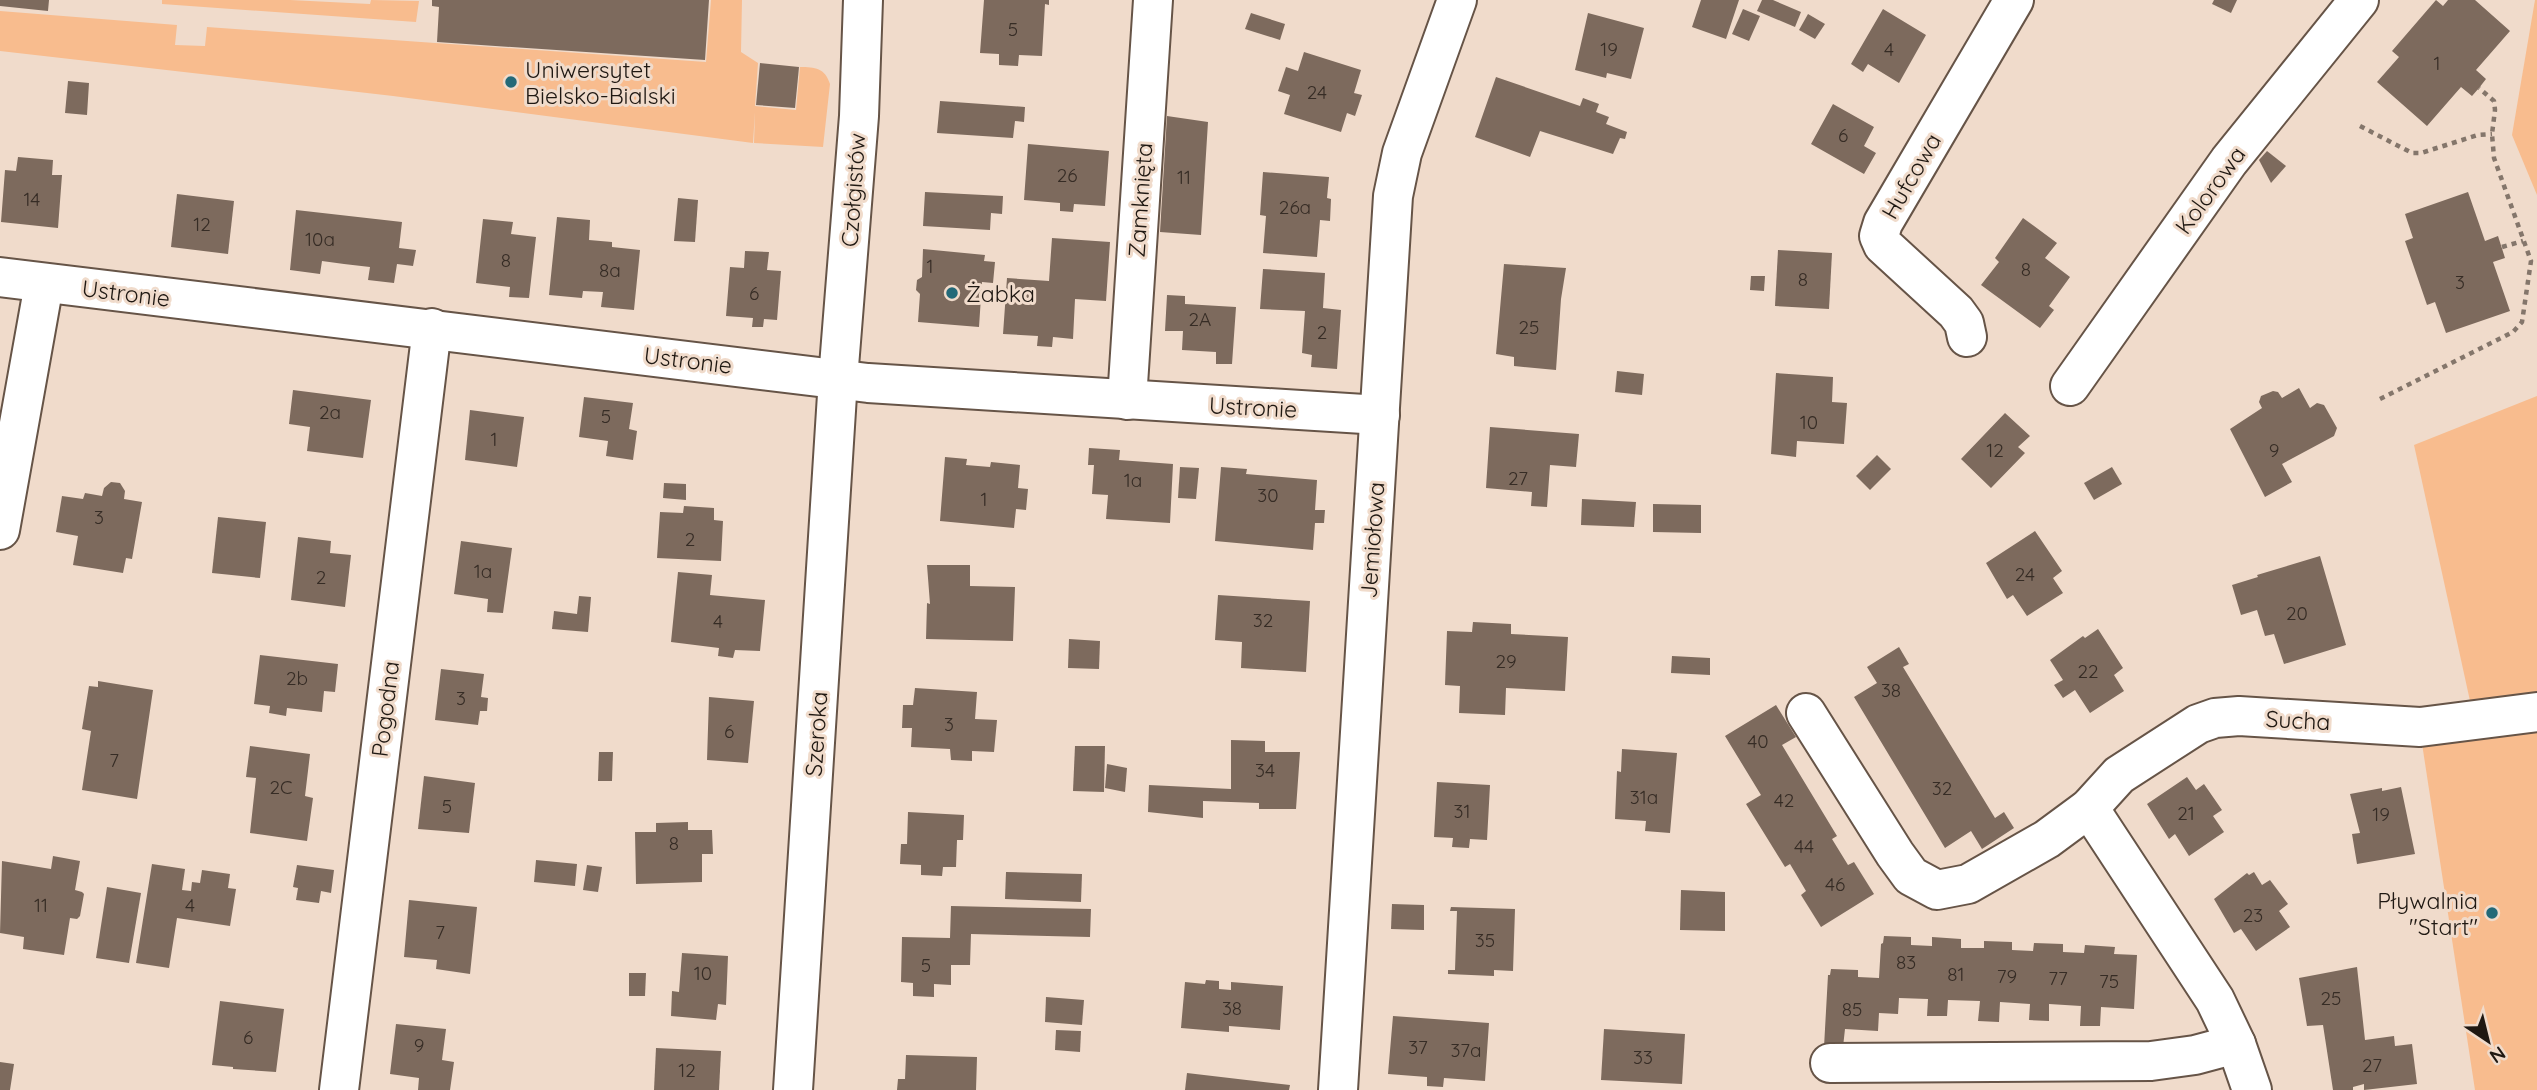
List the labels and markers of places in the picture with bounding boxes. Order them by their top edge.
place label: Uniwersytet Bielsko-Bialski [525,55,676,110]
marker: Uniwersytet Bielsko-Bialski [503,74,519,90]
place label: Żabka [966,279,1035,308]
marker: Żabka [944,285,960,301]
place label: Pływalnia "Start" [2377,886,2478,941]
marker: Pływalnia "Start" [2484,905,2500,921]

